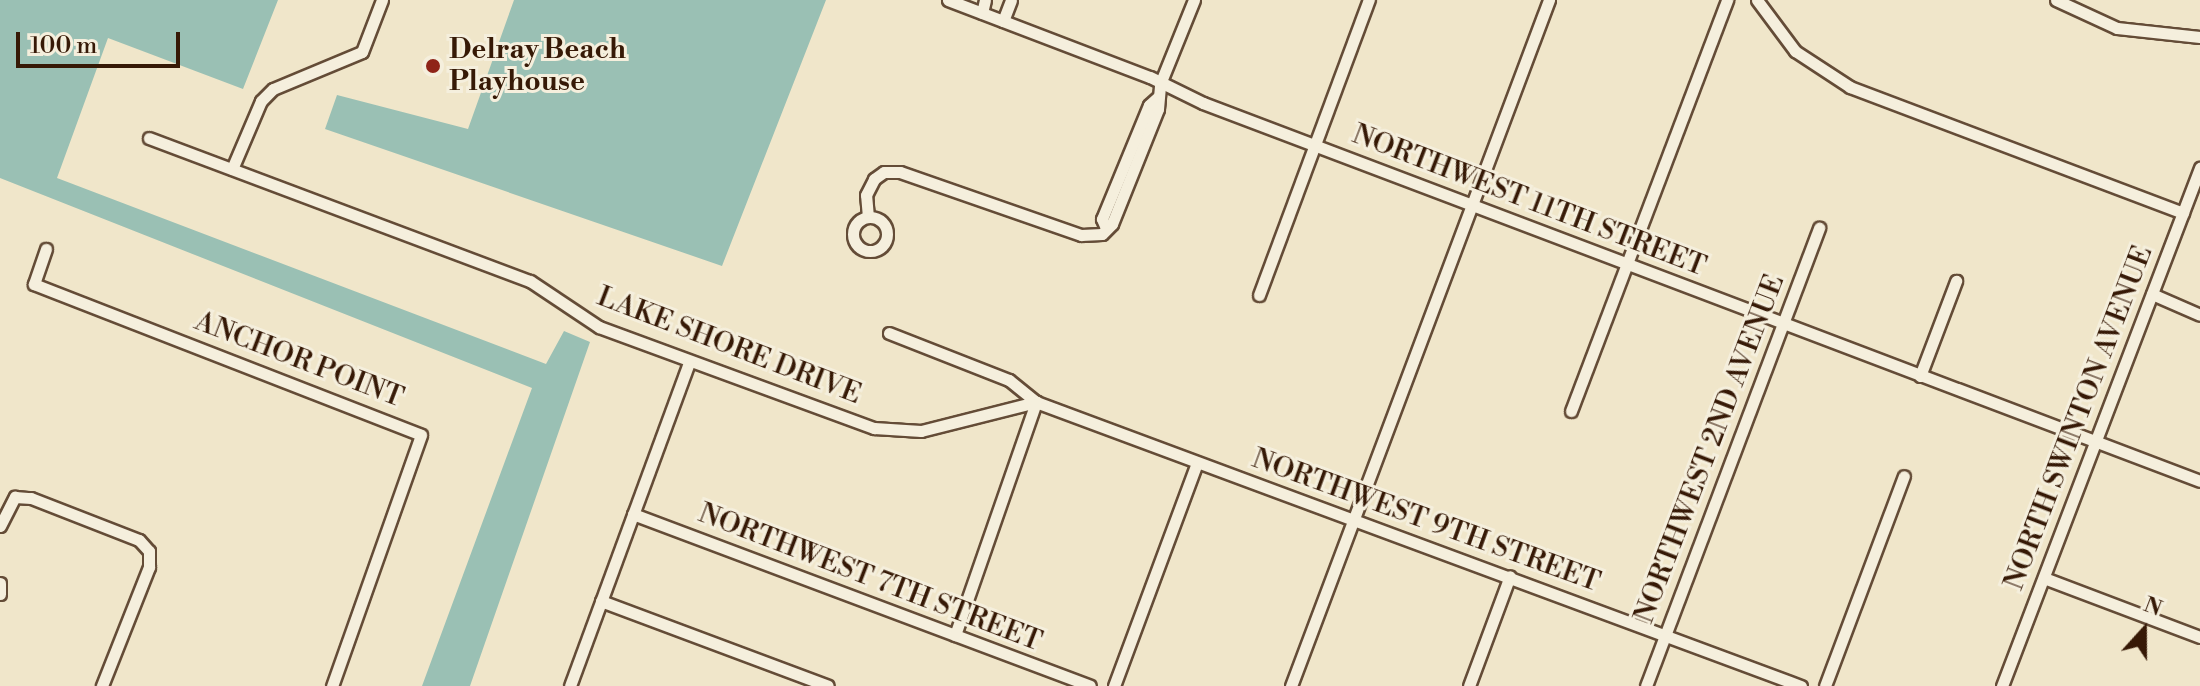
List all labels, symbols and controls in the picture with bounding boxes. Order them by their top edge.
scale bar [20,16,184,66]
text: 100 m [30,31,97,61]
place label: Delray Beach Playhouse [449,33,626,99]
marker: Delray Beach Playhouse [424,57,442,75]
street label: NORTHWEST 11TH STREET [1348,118,1710,284]
street label: NORTH SWINTON AVENUE [1998,241,2160,595]
street label: NORTHWEST 2ND AVENUE [1628,270,1792,628]
street label: LAKE SHORE DRIVE [592,280,866,412]
street label: ANCHOR POINT [190,305,408,415]
street label: NORTHWEST 9TH STREET [1247,442,1605,600]
street label: NORTHWEST 7TH STREET [694,497,1046,659]
north arrow [2104,590,2184,670]
text: N [2140,591,2166,623]

